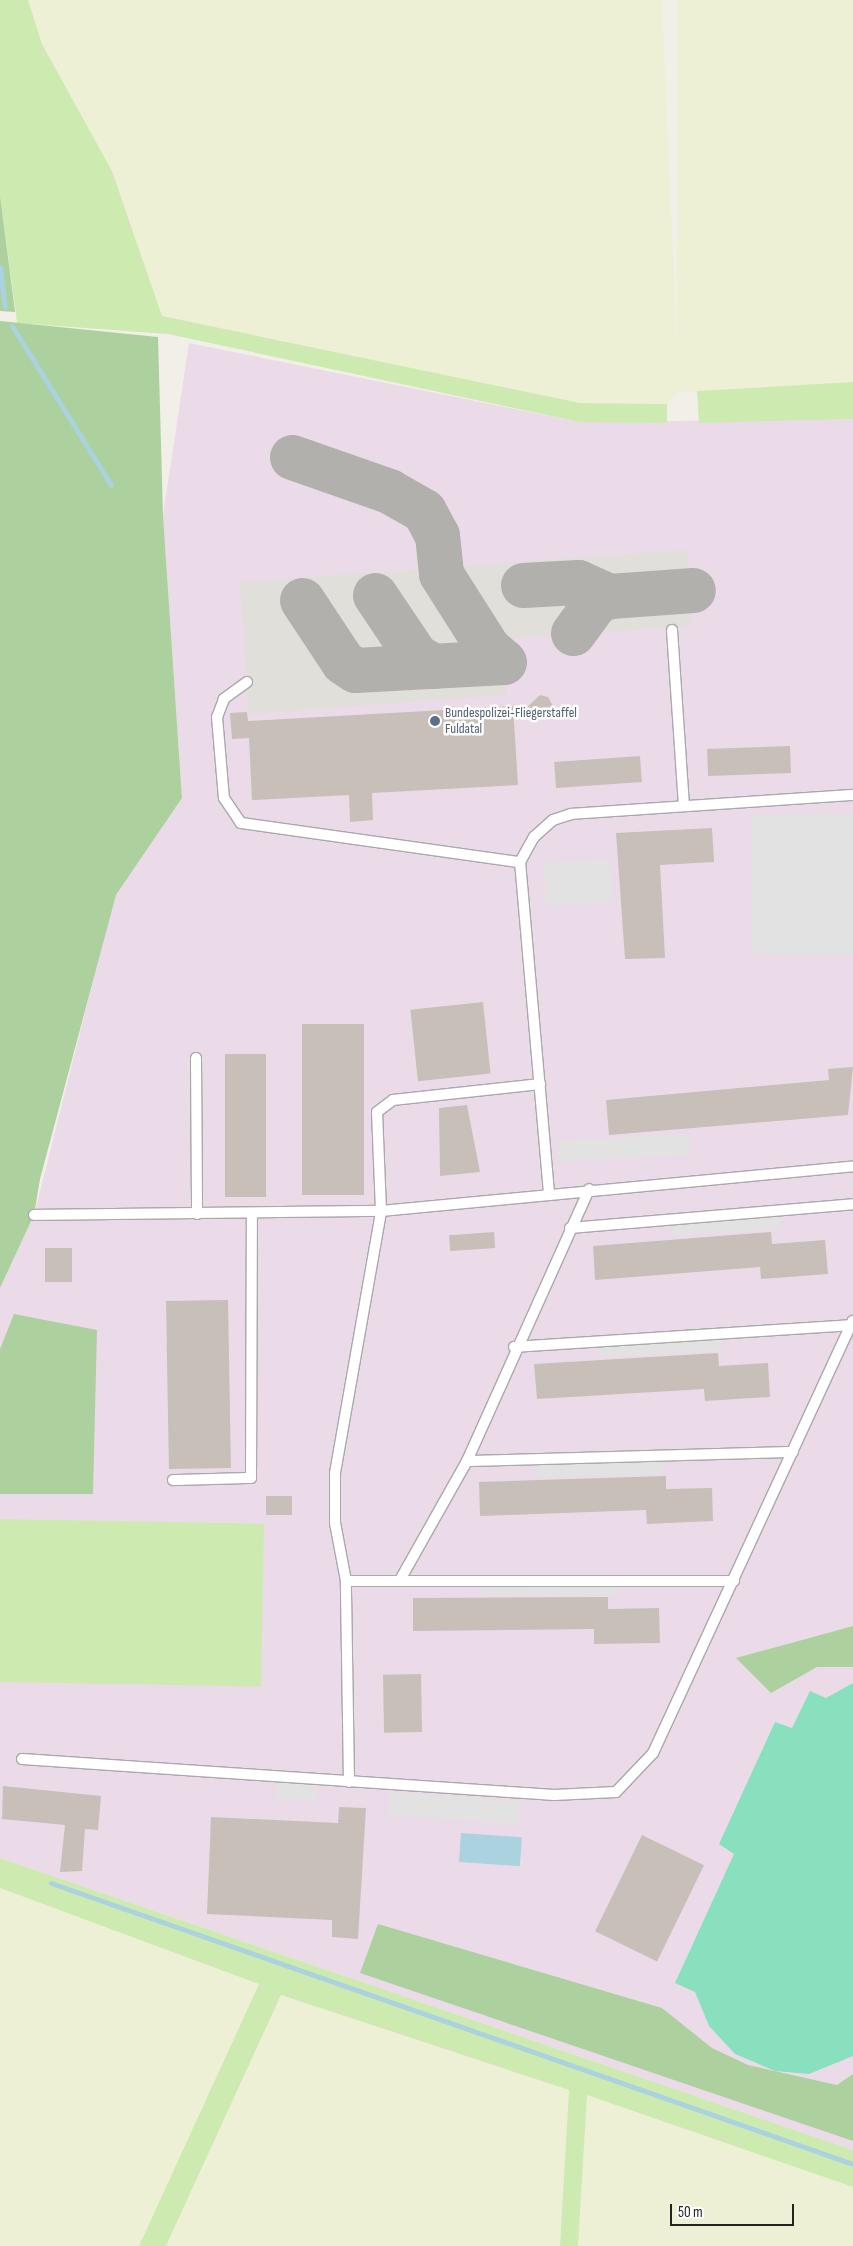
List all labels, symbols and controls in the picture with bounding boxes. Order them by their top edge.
place label: Bundespolizei-Fliegerstaffel Fuldatal [445,705,577,738]
marker: Bundespolizei-Fliegerstaffel Fuldatal [429,715,441,727]
scale bar [673,2194,797,2226]
text: 50 m [678,2203,703,2222]

